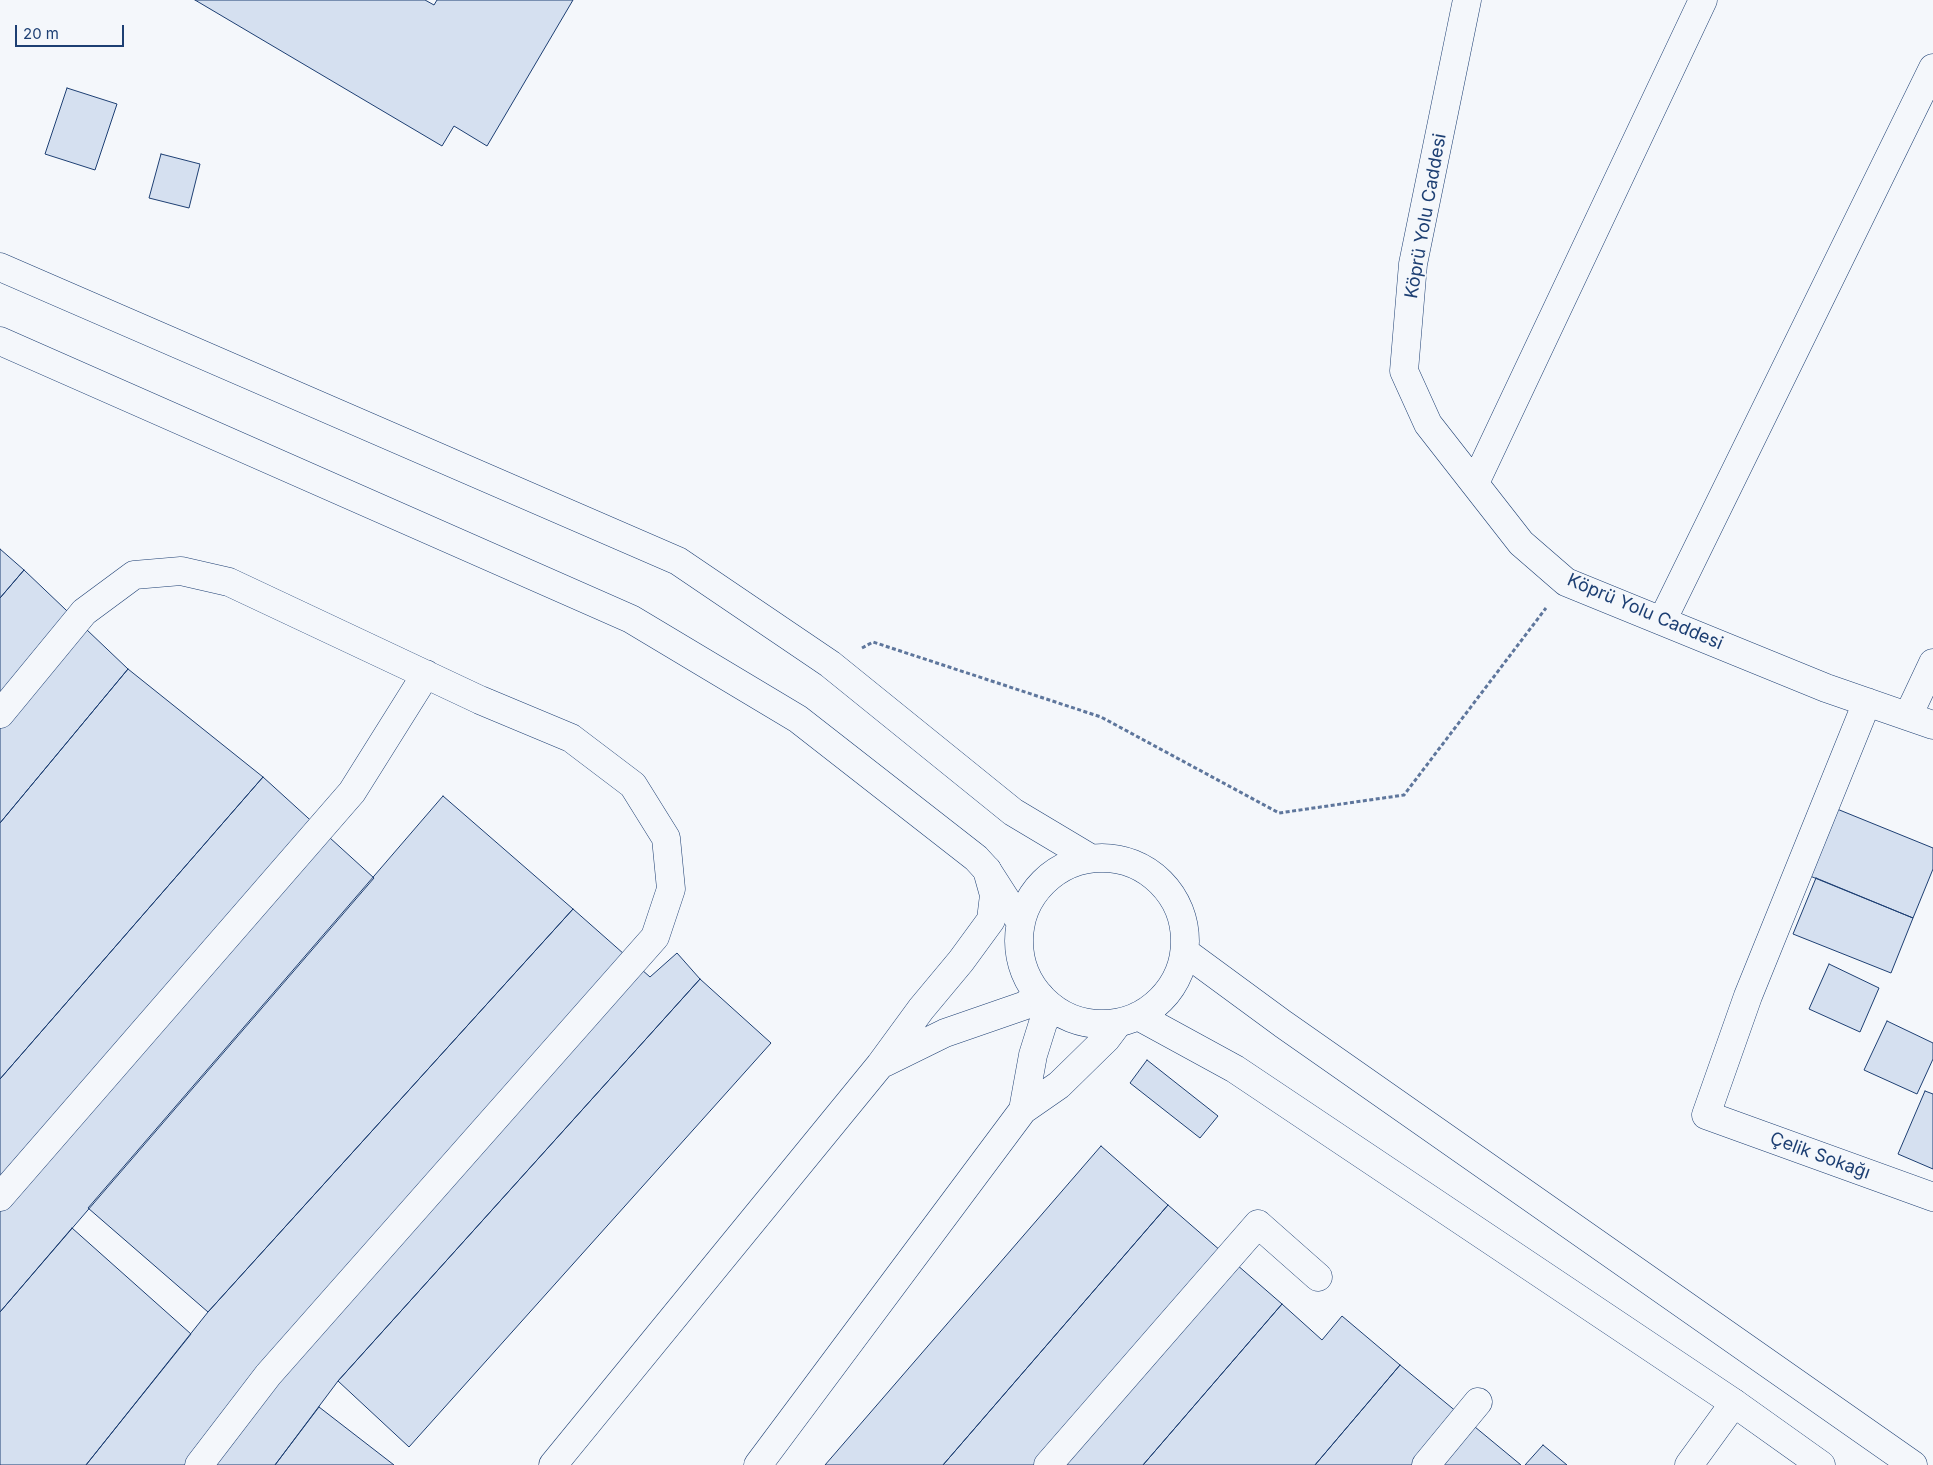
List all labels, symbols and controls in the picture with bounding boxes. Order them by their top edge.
scale bar [18,15,126,47]
text: 20 m [23,24,59,43]
street label: Köprü Yolu Caddesi [1401,132,1451,300]
street label: Köprü Yolu Caddesi [1564,569,1726,655]
street label: Çelik Sokağı [1767,1128,1873,1184]

